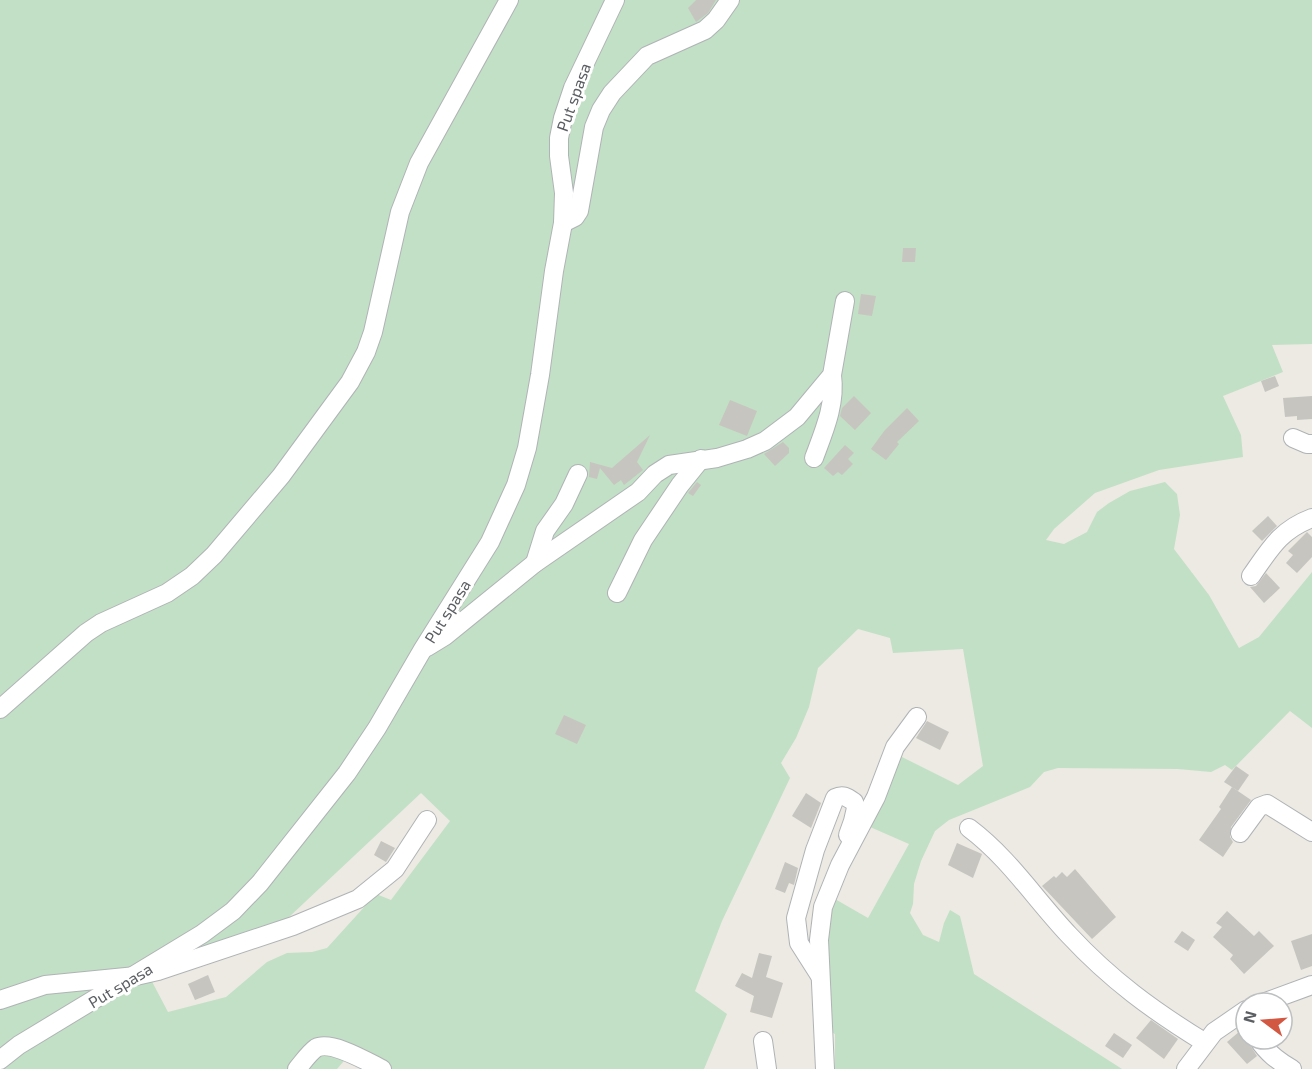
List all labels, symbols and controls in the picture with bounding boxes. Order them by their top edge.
street label: Put spasa [552,60,594,134]
street label: Put spasa [420,576,474,646]
street label: Put spasa [85,958,155,1012]
north arrow [1234,991,1294,1051]
text: N [1238,1009,1260,1025]

